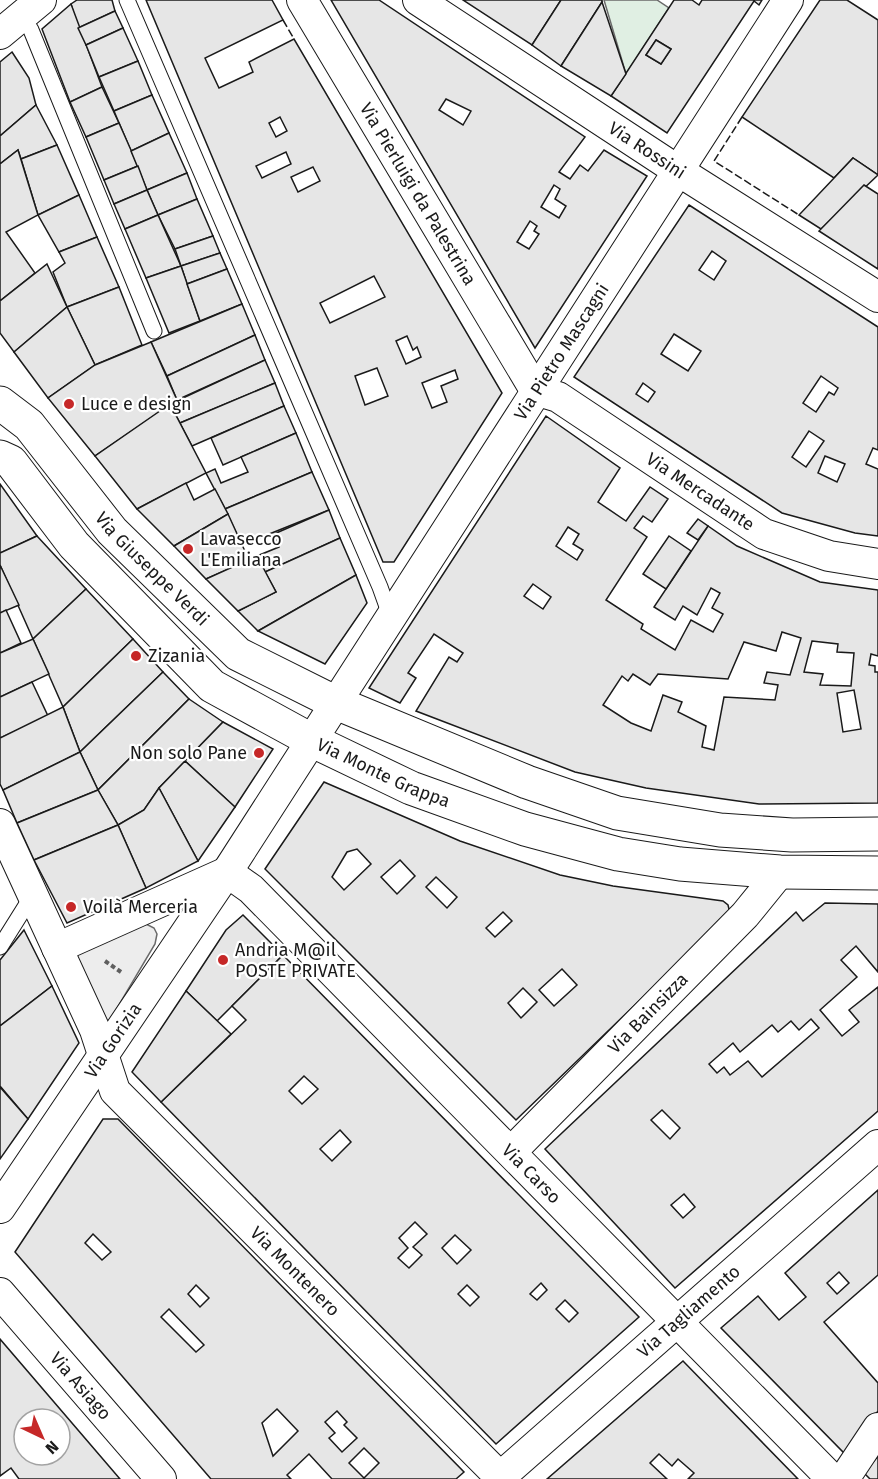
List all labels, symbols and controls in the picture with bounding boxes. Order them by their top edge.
street label: Via Pierluigi da Palestrina [355,99,481,289]
street label: Via Rossini [604,117,690,184]
street label: Via Pietro Mascagni [510,279,614,424]
place label: Luce e design [81,393,192,415]
marker: Luce e design [62,397,76,411]
street label: Via Mercadante [642,448,759,536]
street label: Via Giuseppe Verdi [90,507,214,631]
place label: Lavasecco L'Emiliana [200,528,282,571]
marker: Lavasecco L'Emiliana [181,542,195,556]
place label: Zizania [148,645,205,667]
marker: Zizania [129,649,143,663]
street label: Via Monte Grappa [313,733,453,812]
place label: Non solo Pane [130,742,247,764]
marker: Non solo Pane [252,746,266,760]
place label: Voilà Merceria [83,896,198,918]
marker: Voilà Merceria [64,900,78,914]
place label: Andria M@il POSTE PRIVATE [235,939,356,982]
marker: Andria M@il POSTE PRIVATE [216,953,230,967]
street label: Via Bainsizza [603,968,693,1058]
street label: Via Gorizia [80,999,146,1083]
street label: Via Carso [497,1139,566,1208]
street label: Via Montenero [246,1222,345,1321]
street label: Via Tagliamento [633,1260,745,1362]
street label: Via Asiago [45,1348,116,1424]
north arrow [12,1407,72,1467]
text: N [42,1437,62,1458]

